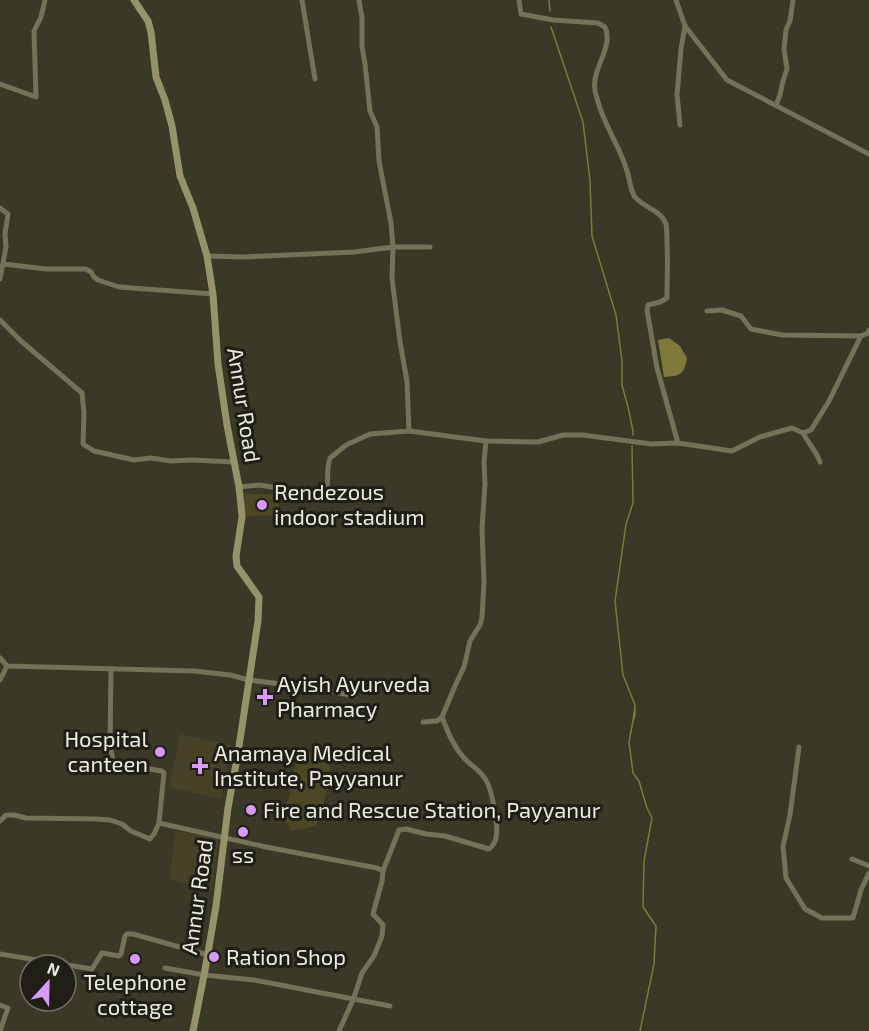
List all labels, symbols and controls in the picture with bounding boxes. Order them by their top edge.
street label: Annur Road [223,346,267,464]
place label: Rendezous indoor stadium [274,478,425,529]
marker: Rendezous indoor stadium [255,498,269,512]
place label: Ayish Ayurveda Pharmacy [277,670,430,721]
marker: Ayish Ayurveda Pharmacy [258,690,272,704]
place label: Hospital canteen [64,725,148,776]
place label: Anamaya Medical Institute, Payyanur [214,739,403,790]
marker: Hospital canteen [153,745,167,759]
marker: Anamaya Medical Institute, Payyanur [191,757,209,775]
place label: Fire and Rescue Station, Payyanur [263,796,601,822]
marker: Fire and Rescue Station, Payyanur [244,803,258,817]
marker: ss [236,825,250,839]
street label: Annur Road [175,838,217,956]
place label: ss [232,841,254,867]
place label: Ration Shop [226,943,346,969]
marker: Ration Shop [207,950,221,964]
marker: Telephone cottage [128,952,142,966]
north arrow [18,953,78,1013]
text: N [45,958,63,980]
place label: Telephone cottage [83,968,187,1019]

